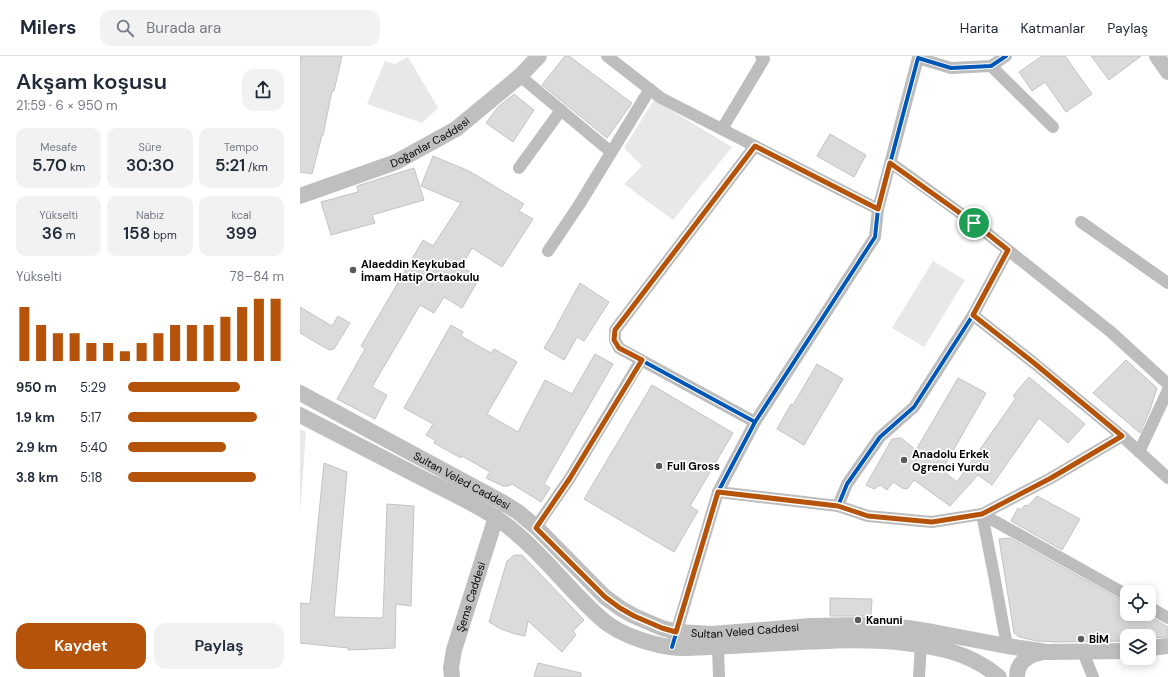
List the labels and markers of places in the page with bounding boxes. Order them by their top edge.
pin [957,206,991,240]
place label: Alaeddin Keykubad İmam Hatip Ortaokulu [361,257,480,284]
marker: Alaeddin Keykubad İmam Hatip Ortaokulu [348,265,358,275]
place label: Anadolu Erkek Ogrenci Yurdu [912,447,990,474]
marker: Anadolu Erkek Ogrenci Yurdu [899,455,909,465]
place label: Full Gross [667,459,720,473]
marker: Full Gross [654,461,664,471]
place label: Kanuni [866,613,903,627]
marker: Kanuni [853,615,863,625]
place label: BİM [1089,632,1109,646]
marker: BİM [1076,634,1086,644]

